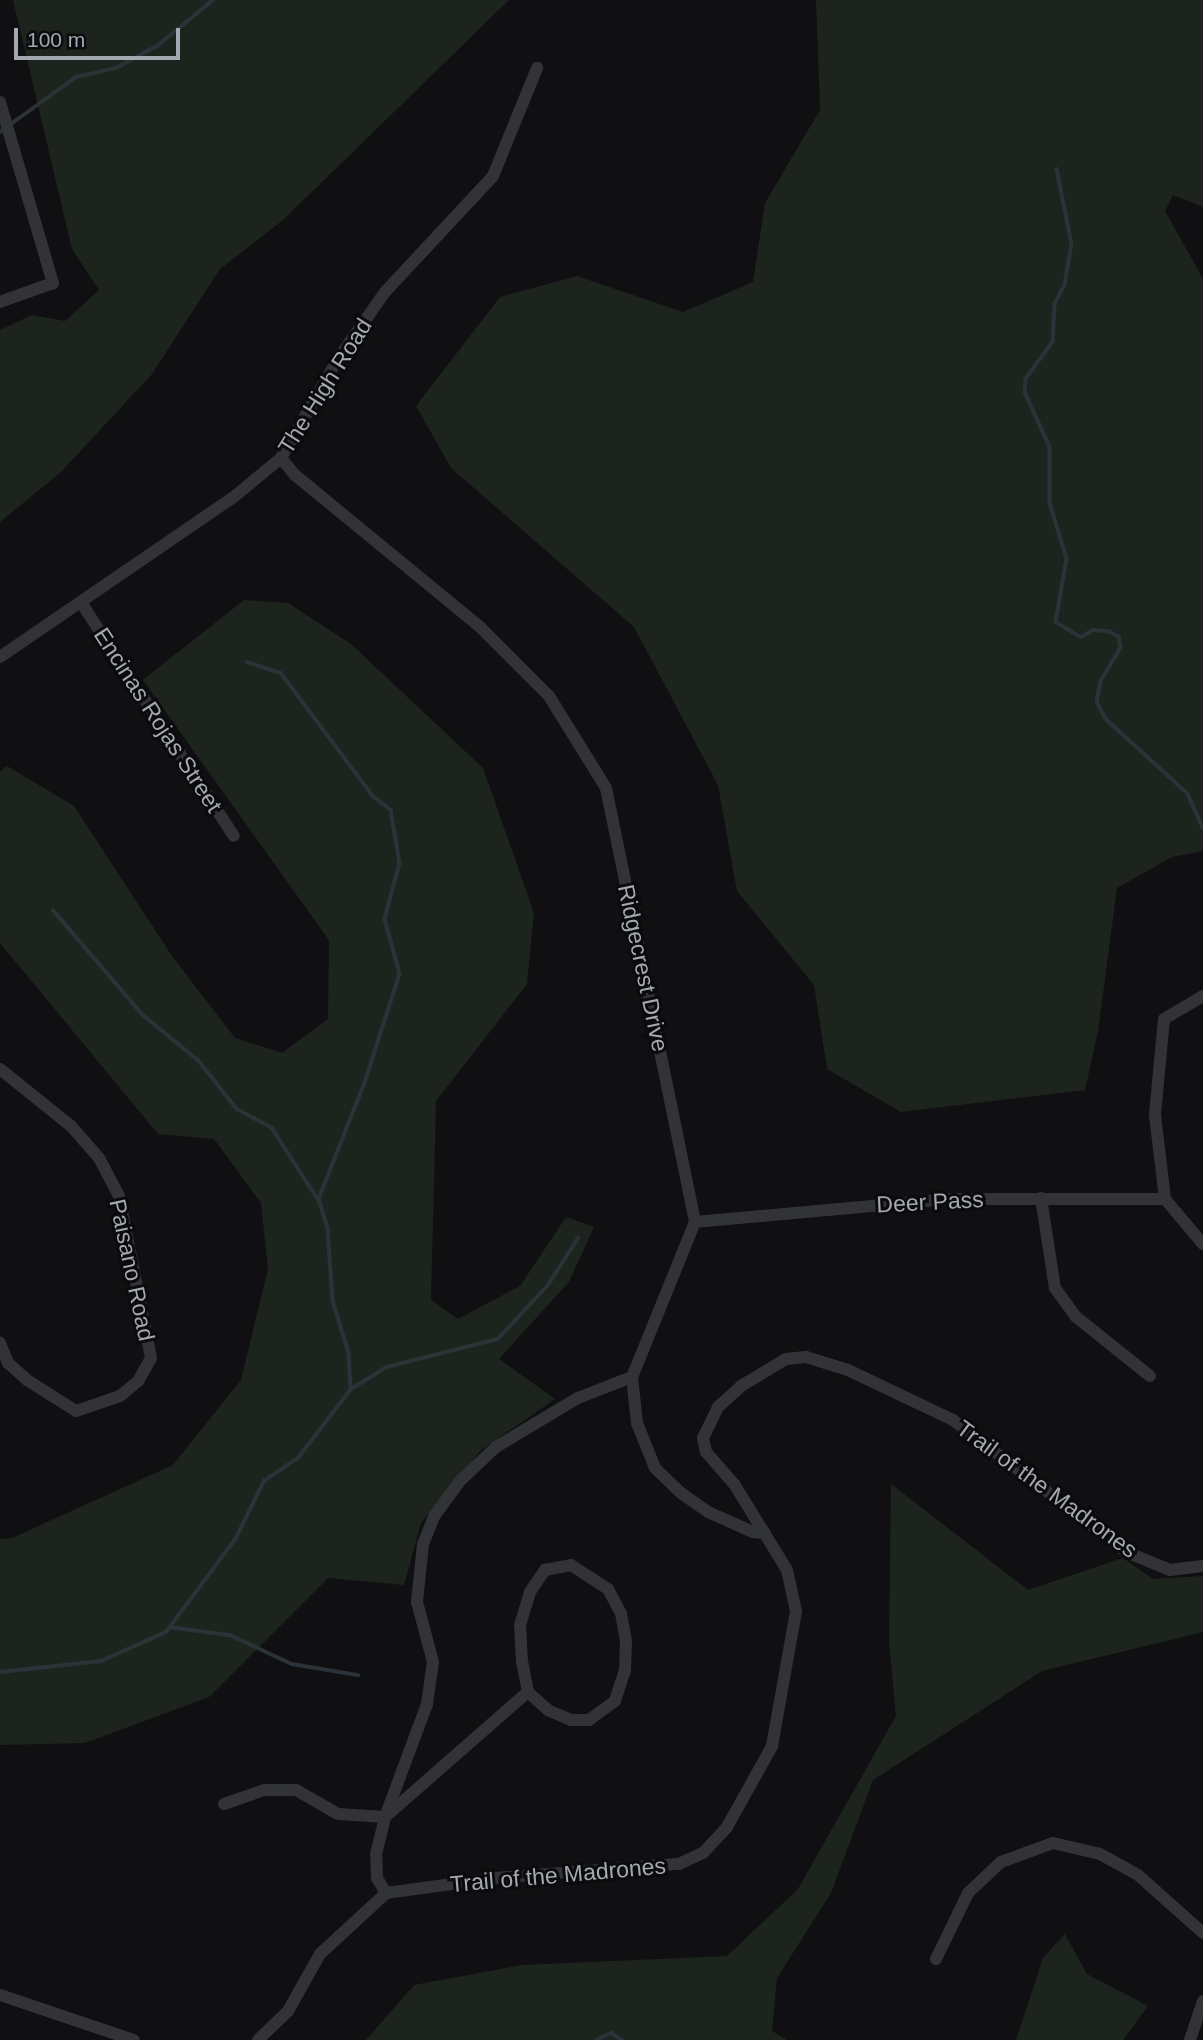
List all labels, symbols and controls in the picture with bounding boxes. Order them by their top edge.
scale bar [18,14,184,58]
text: 100 m [27,28,85,51]
street label: The High Road [272,313,378,459]
street label: Encinas Rojas Street [88,622,228,818]
street label: Ridgecrest Drive [612,882,674,1054]
street label: Deer Pass [876,1185,984,1219]
street label: Paisano Road [103,1196,161,1344]
street label: Trail of the Madrones [951,1414,1143,1564]
street label: Trail of the Madrones [449,1852,667,1898]

